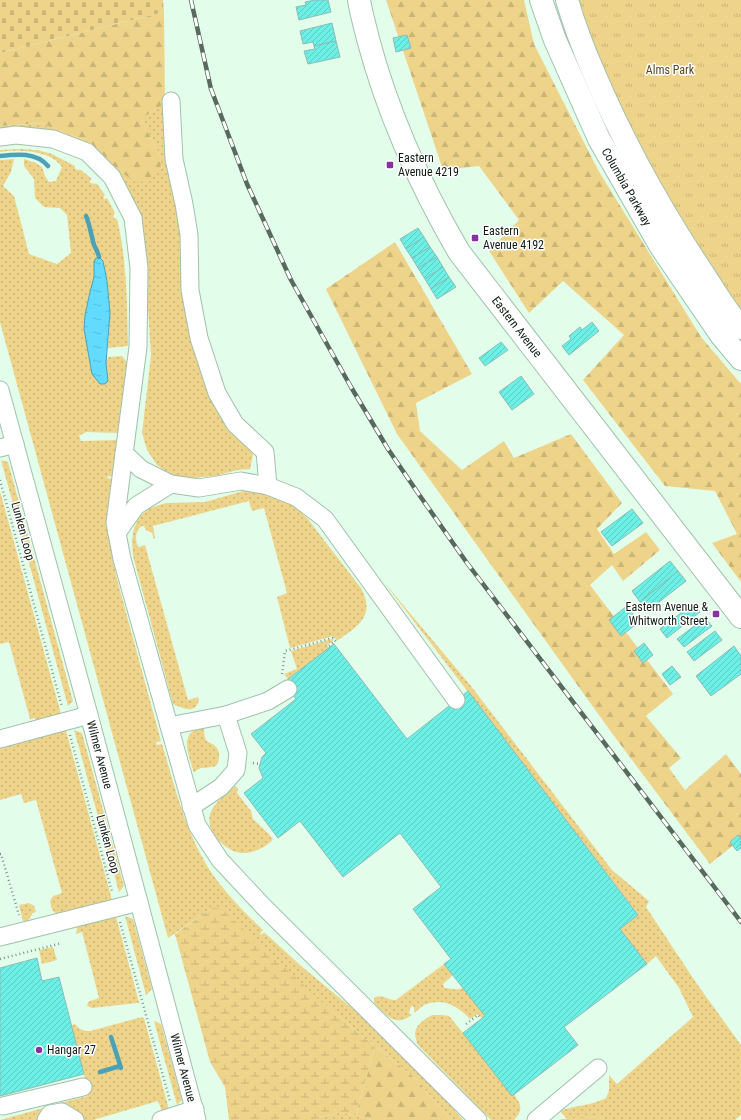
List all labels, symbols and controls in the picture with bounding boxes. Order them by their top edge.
park label: Alms Park [646,63,695,77]
street label: Columbia Parkway [599,145,654,228]
place label: Eastern Avenue 4219 [398,151,459,179]
marker: Eastern Avenue 4219 [385,160,395,170]
place label: Eastern Avenue 4192 [483,224,544,252]
marker: Eastern Avenue 4192 [470,233,480,243]
street label: Eastern Avenue [489,294,545,360]
street label: Lunken Loop [8,500,38,562]
place label: Eastern Avenue & Whitworth Street [626,600,708,628]
marker: Eastern Avenue & Whitworth Street [711,609,721,619]
street label: Wilmer Avenue [84,719,115,791]
street label: Lunken Loop [93,813,123,875]
street label: Wilmer Avenue [167,1032,199,1104]
place label: Hangar 27 [47,1043,96,1057]
marker: Hangar 27 [34,1045,44,1055]

